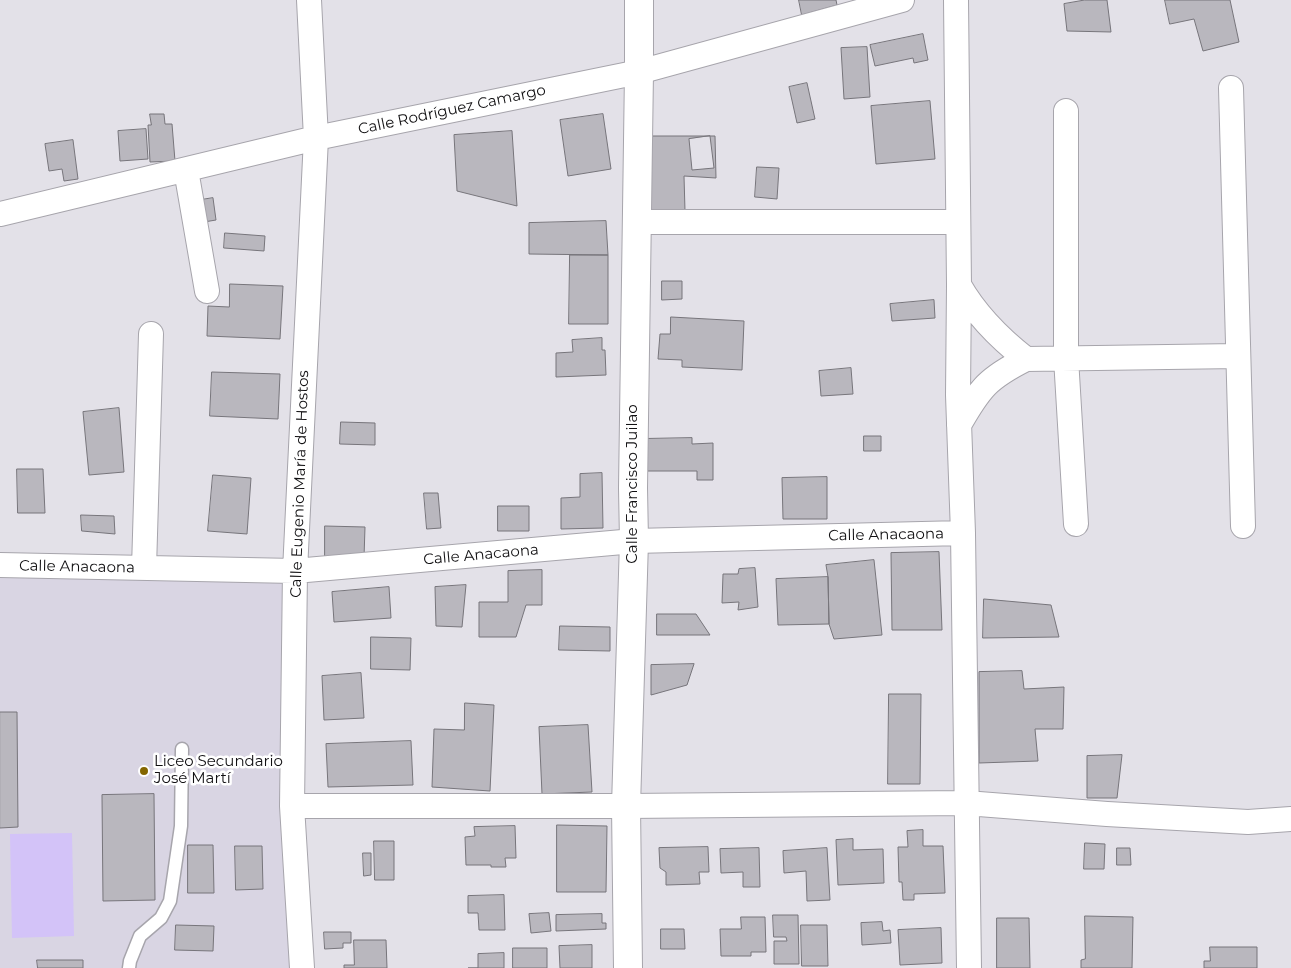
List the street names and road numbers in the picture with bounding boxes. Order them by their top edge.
street label: Calle Rodríguez Camargo [357,81,547,139]
street label: Calle Eugenio María de Hostos [287,370,313,598]
street label: Calle Francisco Juilao [624,404,642,564]
street label: Calle Anacaona [828,525,944,545]
street label: Calle Anacaona [423,541,539,569]
street label: Calle Anacaona [19,557,135,577]

